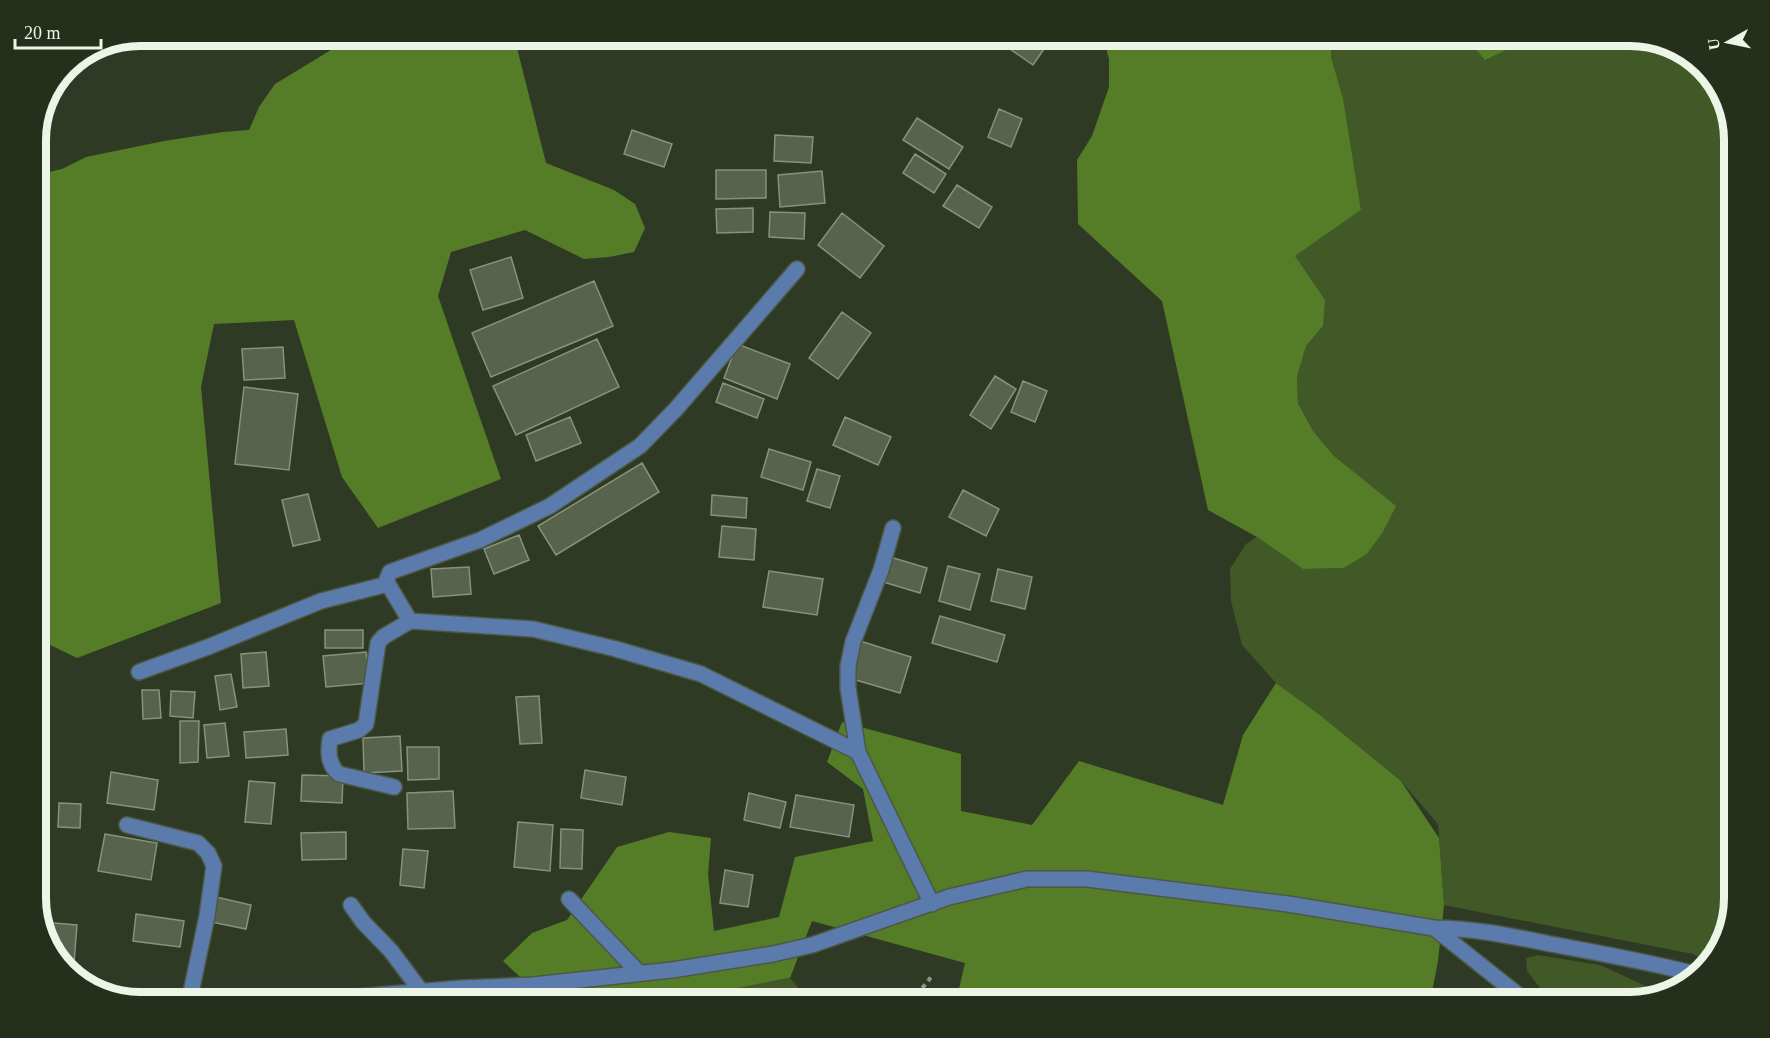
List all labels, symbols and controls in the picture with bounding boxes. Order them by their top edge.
scale bar [15,12,100,50]
north arrow [1698,12,1758,72]
text: 20 m [24,23,61,43]
text: U [1704,37,1723,51]

